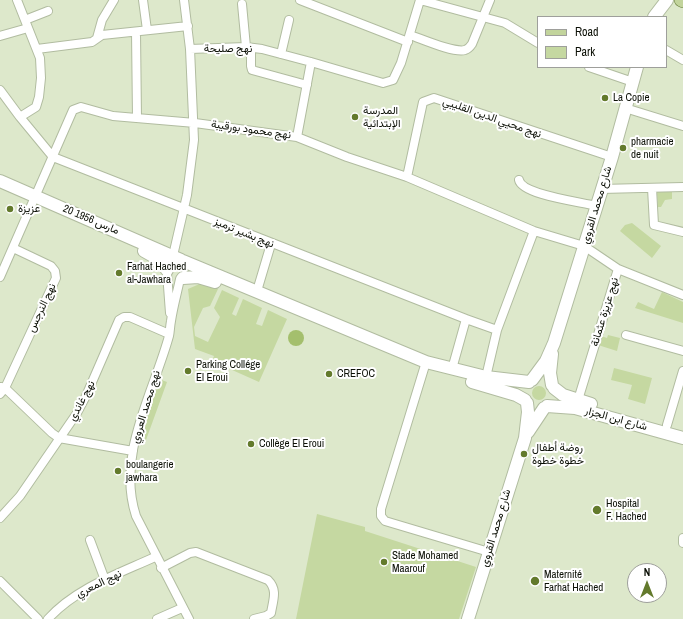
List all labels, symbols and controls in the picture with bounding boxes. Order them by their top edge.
legend [537,16,667,68]
text: Road [575,24,599,40]
street label: نهج صليحة [204,42,252,56]
text: Park [575,44,595,60]
place label: La Copie [613,91,650,105]
marker: La Copie [600,93,610,103]
street label: نهج محيي الدين القليبي [441,95,543,141]
place label: المدرسة الإبتدائية [363,104,400,130]
marker: المدرسة الإبتدائية [350,112,360,122]
street label: نهج محمود بورقيبة [210,118,292,142]
place label: pharmacie de nuit [631,135,674,161]
marker: pharmacie de nuit [618,143,628,153]
street label: شارع محمد القروي [579,165,615,245]
place label: عزيزة [18,202,40,216]
street label: 20 مارس 1956 [61,202,121,238]
marker: عزيزة [5,204,15,214]
street label: نهج بشير ترميز [212,215,276,251]
place label: Farhat Hached al-Jawhara [127,260,186,286]
marker: Farhat Hached al-Jawhara [114,268,124,278]
street label: نهج عزيزة عثمانة [588,276,622,348]
street label: نهج النرجس [25,281,59,335]
place label: Parking Collége El Eroui [196,358,260,384]
marker: Parking Collége El Eroui [183,366,193,376]
place label: CREFOC [337,367,375,381]
street label: نهج محمد العروي [129,369,163,445]
marker: CREFOC [324,369,334,379]
street label: نهج غاندي [66,378,98,424]
street label: شارع ابن الجزار [583,404,649,434]
place label: Collège El Eroui [259,437,324,451]
marker: Collège El Eroui [246,439,256,449]
place label: روضة أطفال خطوة خطوة [532,441,584,467]
marker: روضة أطفال خطوة خطوة [519,449,529,459]
place label: boulangerie jawhara [126,458,174,484]
marker: boulangerie jawhara [113,466,123,476]
street label: شارع محمد القروي [478,488,514,568]
place label: Hospital F. Hached [606,497,647,523]
marker: Hospital F. Hached [591,504,603,516]
place label: Stade Mohamed Maarouf [392,549,458,575]
marker: Stade Mohamed Maarouf [379,557,389,567]
north arrow [627,563,667,603]
text: N [644,565,650,579]
street label: نهج المعري [74,567,124,601]
place label: Maternité Farhat Hached [544,568,603,594]
marker: Maternité Farhat Hached [529,575,541,587]

